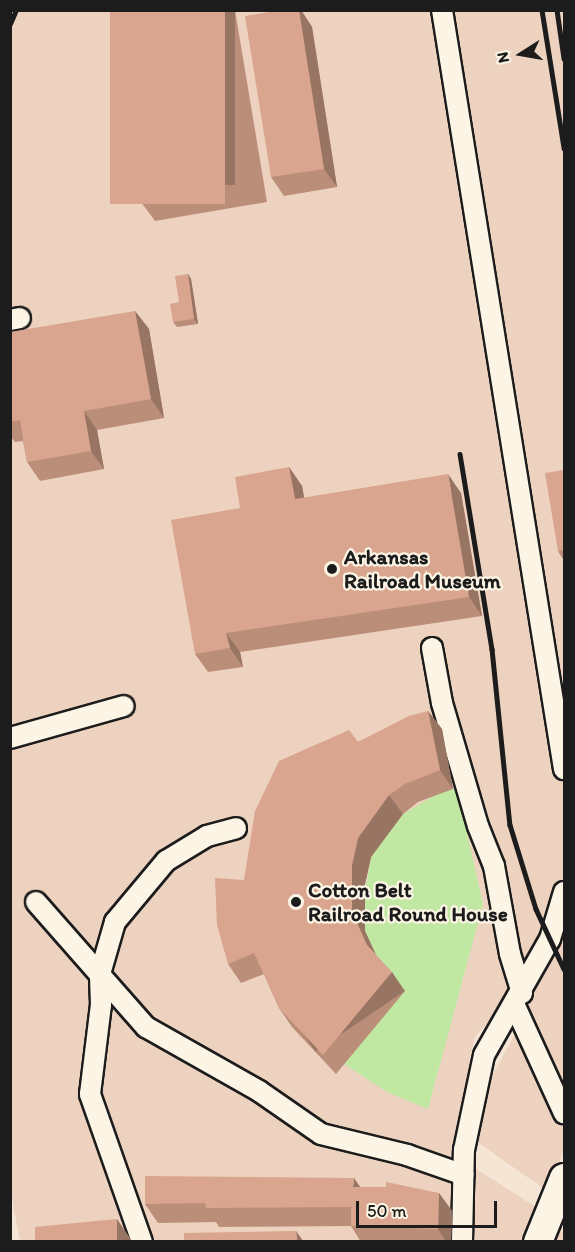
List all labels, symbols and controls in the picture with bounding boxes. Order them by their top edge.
north arrow [491,24,551,84]
text: N [492,50,513,65]
place label: Arkansas Railroad Museum [344,544,501,594]
marker: Arkansas Railroad Museum [325,562,339,576]
place label: Cotton Belt Railroad Round House [308,877,507,927]
marker: Cotton Belt Railroad Round House [289,895,303,909]
scale bar [359,1189,500,1227]
text: 50 m [367,1200,407,1222]

